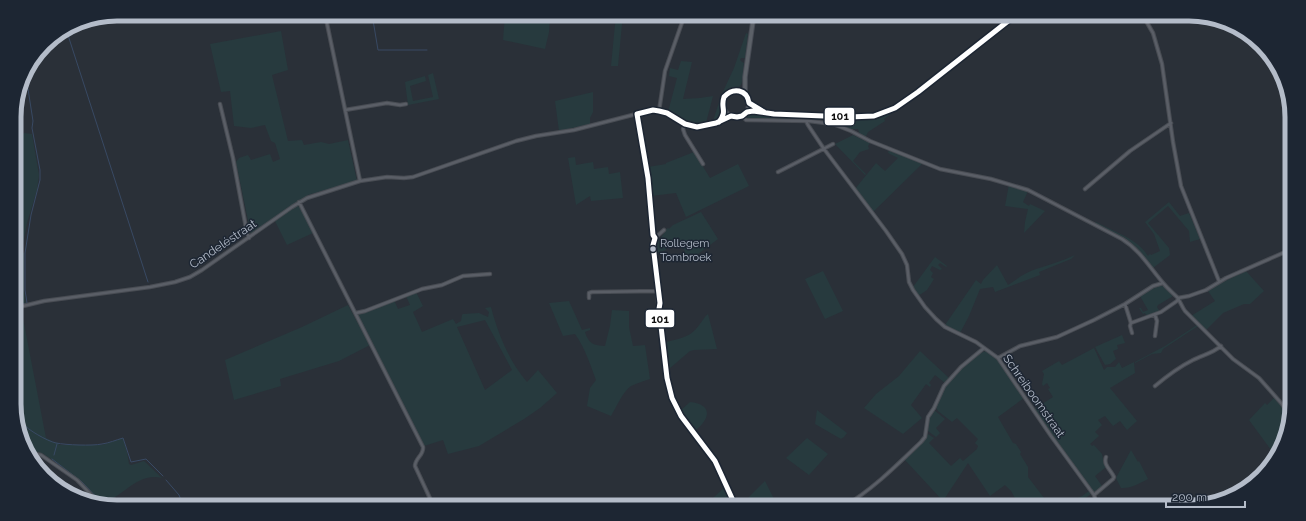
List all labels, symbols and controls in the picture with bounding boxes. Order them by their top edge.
line badge: 101 [824,107,855,126]
text: 101 [831,110,849,123]
street label: Candeléstraat [187,216,259,272]
place label: Rollegem Tombroek [660,237,712,264]
marker: Rollegem Tombroek [648,244,658,254]
line badge: 101 [645,309,675,328]
text: 101 [651,313,669,326]
street label: Schreiboomstraat [1000,352,1068,440]
scale bar [1166,483,1245,509]
text: 200 m [1172,490,1207,504]

